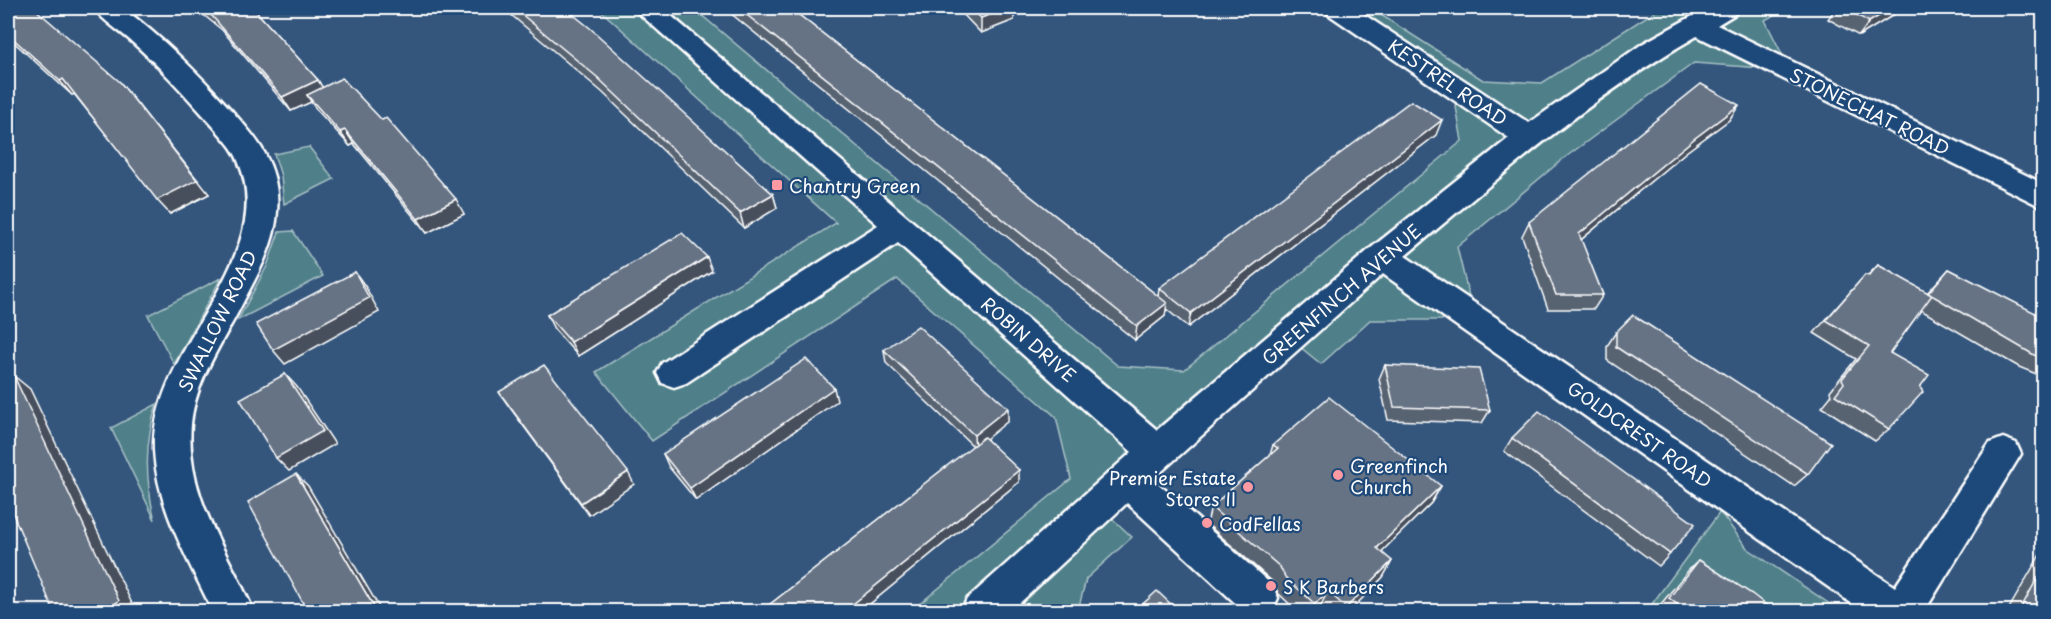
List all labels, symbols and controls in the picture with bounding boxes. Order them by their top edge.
street label: KESTREL ROAD [1383,32,1513,132]
street label: STONECHAT ROAD [1785,61,1955,161]
place label: Chantry Green [789,172,921,199]
marker: Chantry Green [770,178,784,192]
street label: GREENFINCH AVENUE [1255,217,1427,371]
street label: SWALLOW ROAD [171,245,263,397]
street label: ROBIN DRIVE [976,290,1082,388]
street label: GOLDCREST ROAD [1562,374,1718,494]
place label: Greenfinch Church [1350,452,1448,500]
place label: Premier Estate Stores II [1109,464,1236,512]
marker: Greenfinch Church [1331,468,1345,482]
marker: Premier Estate Stores II [1241,480,1255,494]
place label: CodFellas [1219,510,1301,537]
marker: CodFellas [1200,516,1214,530]
place label: S K Barbers [1283,573,1384,600]
marker: S K Barbers [1264,579,1278,593]

